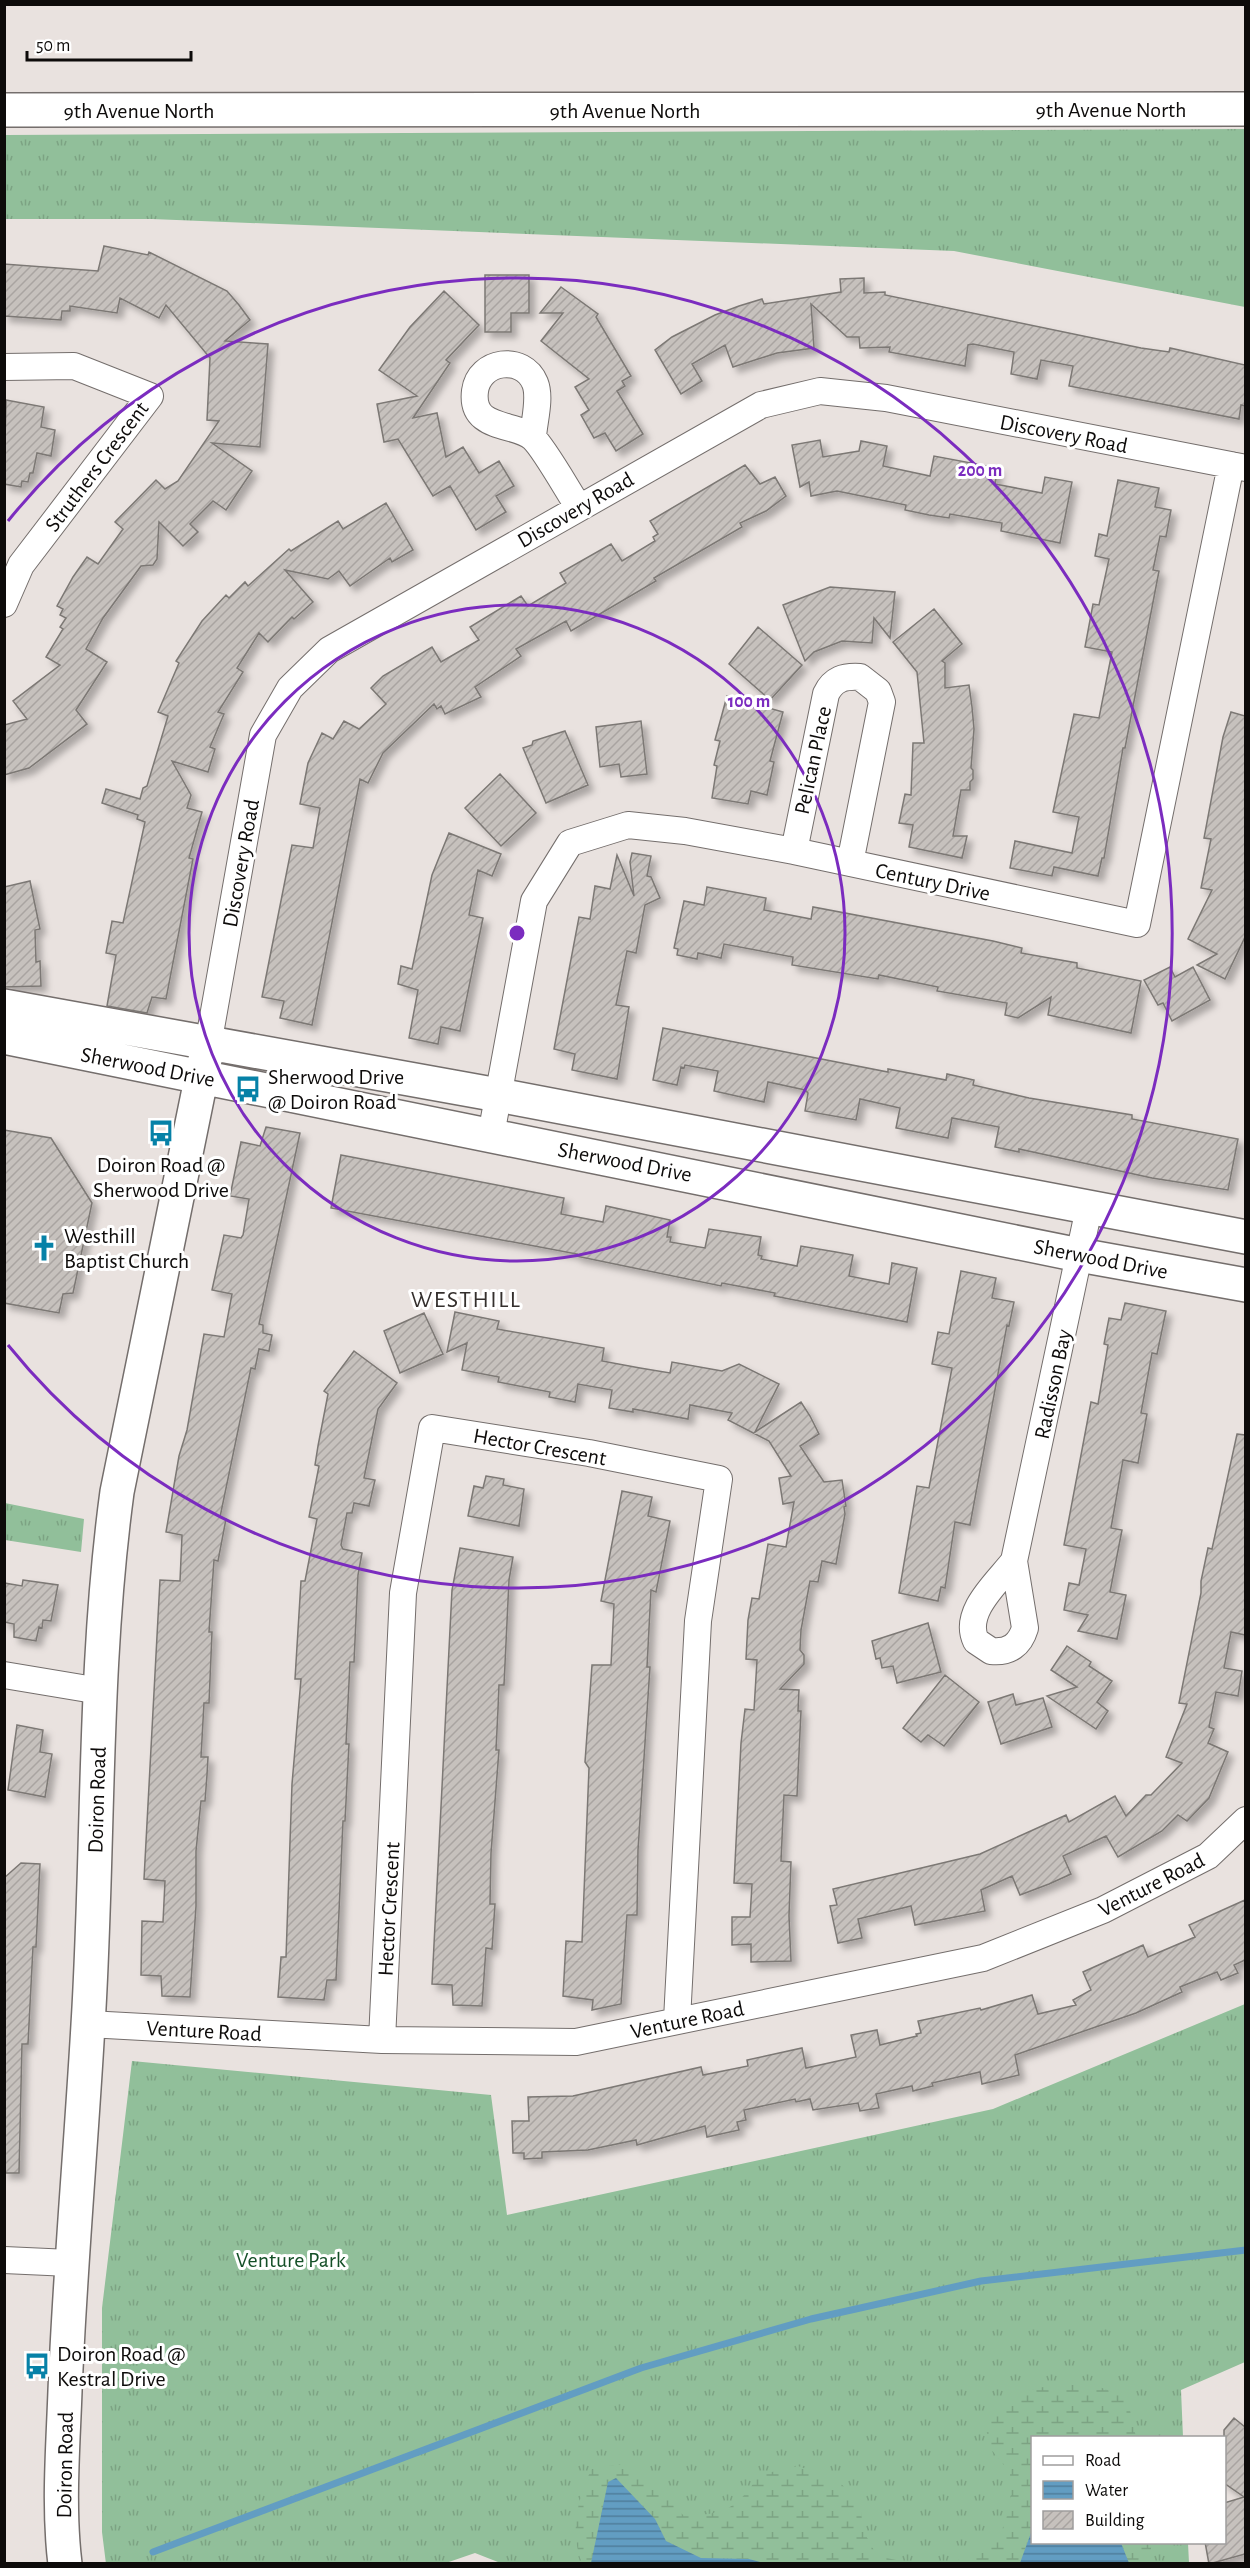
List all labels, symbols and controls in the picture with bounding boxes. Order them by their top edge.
scale bar [27,24,190,62]
text: 50 m [36,37,70,55]
street label: 9th Avenue North [1036,99,1186,121]
street label: 9th Avenue North [64,100,214,122]
street label: 9th Avenue North [550,100,700,122]
street label: Struthers Crescent [41,397,153,536]
street label: Discovery Road [998,411,1130,457]
text: 200 m [958,462,1002,480]
street label: Discovery Road [514,468,637,552]
text: 100 m [728,693,770,711]
street label: Pelican Place [791,704,835,816]
street label: Discovery Road [219,797,263,929]
street label: Century Drive [873,859,992,905]
centre of rings [507,923,527,943]
street label: Sherwood Drive [79,1043,217,1091]
place label: Sherwood Drive @ Doiron Road [268,1066,404,1113]
bus stop icon: Sherwood Drive @ Doiron Road [233,1074,263,1104]
bus stop icon: Doiron Road @ Sherwood Drive [146,1118,176,1148]
street label: Sherwood Drive [556,1138,694,1186]
place label: Doiron Road @ Sherwood Drive [93,1154,229,1201]
place label: Westhill Baptist Church [64,1225,189,1272]
church icon: Westhill Baptist Church [29,1233,59,1263]
street label: Sherwood Drive [1032,1235,1170,1283]
district label: WESTHILL [411,1288,521,1312]
street label: Radisson Bay [1031,1327,1075,1441]
street label: Hector Crescent [472,1424,608,1470]
street label: Doiron Road [84,1746,110,1854]
street label: Hector Crescent [374,1841,404,1977]
street label: Venture Road [1095,1849,1208,1921]
street label: Venture Road [628,1997,746,2043]
street label: Venture Road [146,2017,262,2045]
park label: Venture Park [236,2249,346,2271]
place label: Doiron Road @ Kestral Drive [57,2343,186,2390]
bus stop icon: Doiron Road @ Kestral Drive [22,2351,52,2381]
street label: Doiron Road [53,2411,77,2519]
legend [1031,2436,1226,2544]
text: Road [1085,2452,1121,2470]
text: Water [1085,2482,1128,2500]
text: Building [1085,2512,1145,2530]

